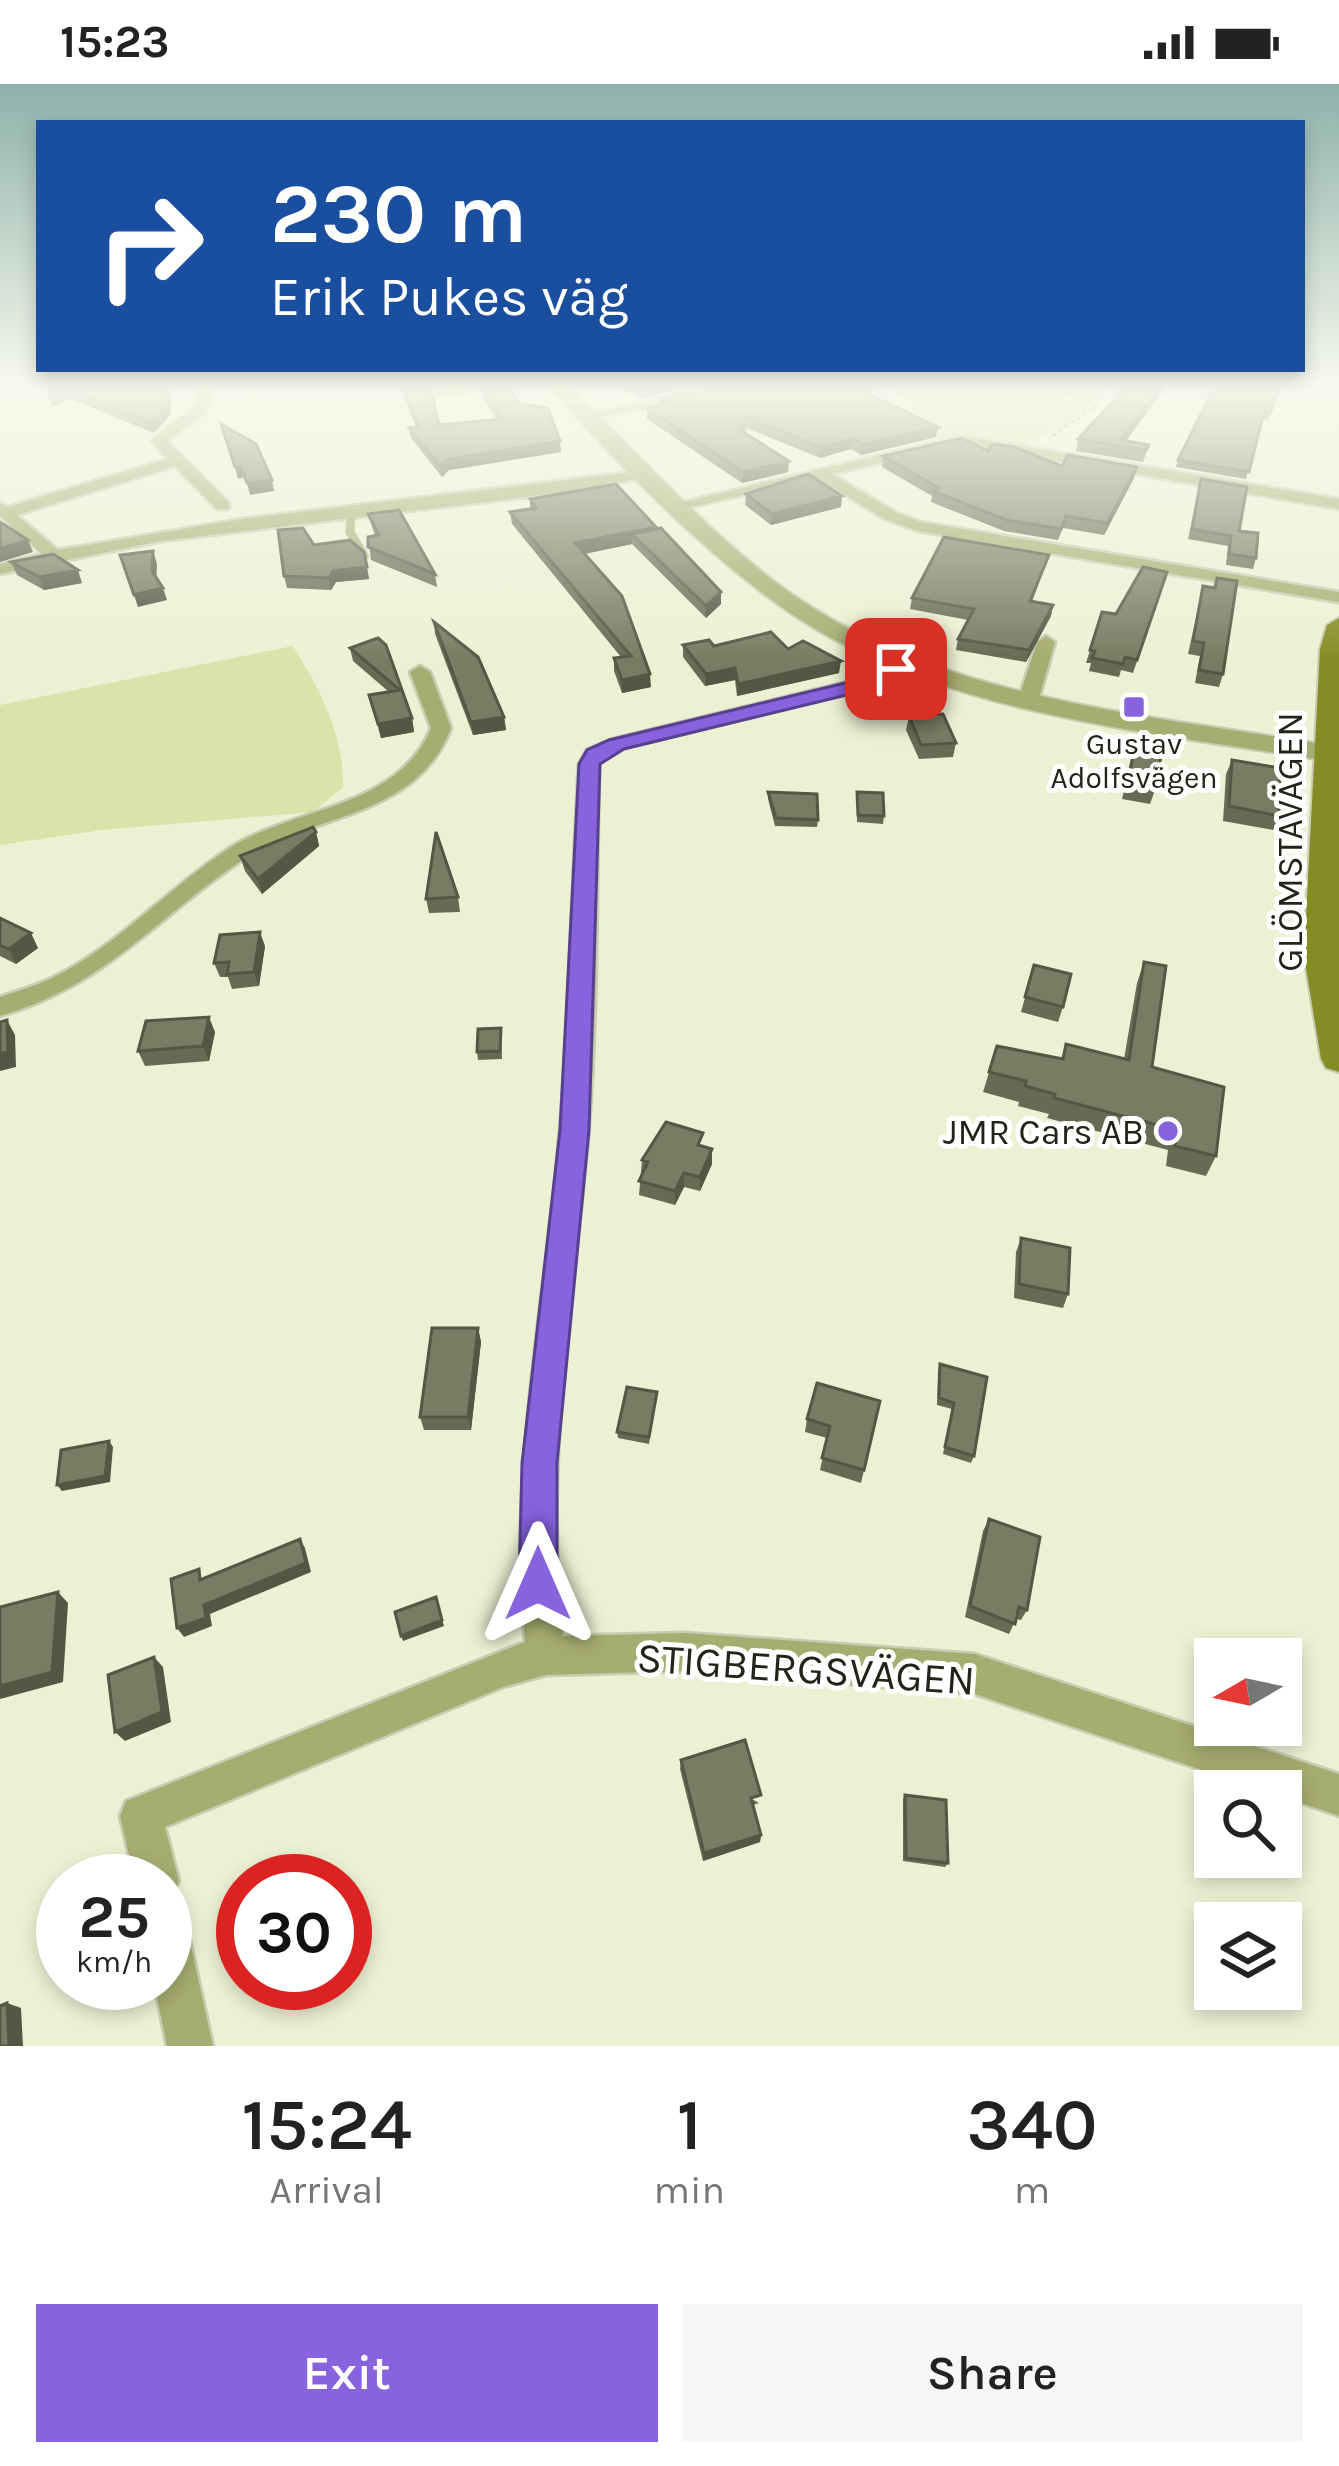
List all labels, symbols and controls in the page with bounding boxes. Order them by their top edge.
text: 15:23 [60,16,170,68]
text: 230 m [270,165,527,263]
icon: right [72,168,228,324]
text: Erik Pukes väg [270,265,629,329]
pin [845,618,947,720]
icon: arrive [863,636,929,702]
marker: Gustav Adolfsvägen [1121,694,1147,720]
street label: GLÖMSTAVÄGEN [1269,712,1311,972]
place label: Gustav Adolfsvägen [1050,726,1218,796]
place label: JMR Cars AB [943,1111,1144,1153]
marker: JMR Cars AB [1155,1118,1181,1144]
position arrow [475,1521,601,1647]
street label: STIGBERGSVÄGEN [635,1632,977,1706]
north arrow [1194,1638,1302,1746]
map controls [1194,1638,1302,2010]
button: search [1194,1770,1302,1878]
speed limit sign: 30 [216,1854,372,2010]
text: 25 [78,1882,150,1952]
button: layers [1194,1902,1302,2010]
text: km/h [76,1944,152,1980]
text: 15:24 [241,2083,412,2167]
text: 1 [677,2083,702,2167]
text: 340 [966,2083,1098,2167]
text: Arrival [270,2167,384,2213]
text: min [653,2167,725,2213]
text: m [1014,2167,1050,2213]
button: Exit [36,2304,658,2442]
button: Share [682,2304,1303,2442]

